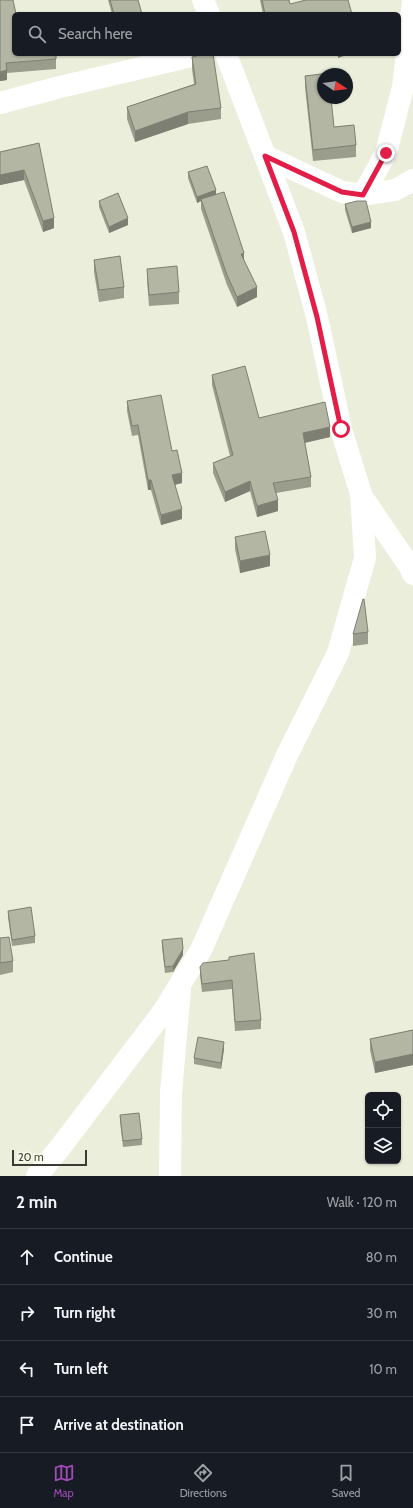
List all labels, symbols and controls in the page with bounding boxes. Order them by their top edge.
search box [12,12,401,56]
icon: search [26,23,48,45]
text: Search here [58,25,133,43]
north arrow [317,68,353,104]
route end [377,144,395,162]
route start [332,420,350,438]
map controls [365,1092,401,1164]
button: locate [365,1092,401,1128]
button: layers [365,1128,401,1164]
scale bar [12,1148,87,1167]
text: 20 m [18,1150,44,1164]
text: 2 min [16,1192,57,1212]
text: Walk · 120 m [327,1194,397,1210]
icon: ahead [16,1246,38,1268]
text: Continue [54,1248,113,1266]
text: 80 m [366,1249,397,1265]
icon: right [16,1302,38,1324]
text: Turn right [54,1304,115,1322]
text: 30 m [367,1305,397,1321]
icon: left [16,1358,38,1380]
text: Turn left [54,1360,108,1378]
text: 10 m [369,1361,397,1377]
icon: arrive [16,1414,38,1436]
text: Arrive at destination [54,1416,184,1434]
tab: Map [53,1462,75,1500]
tab: Directions [180,1462,227,1500]
tab: Saved [332,1462,360,1500]

